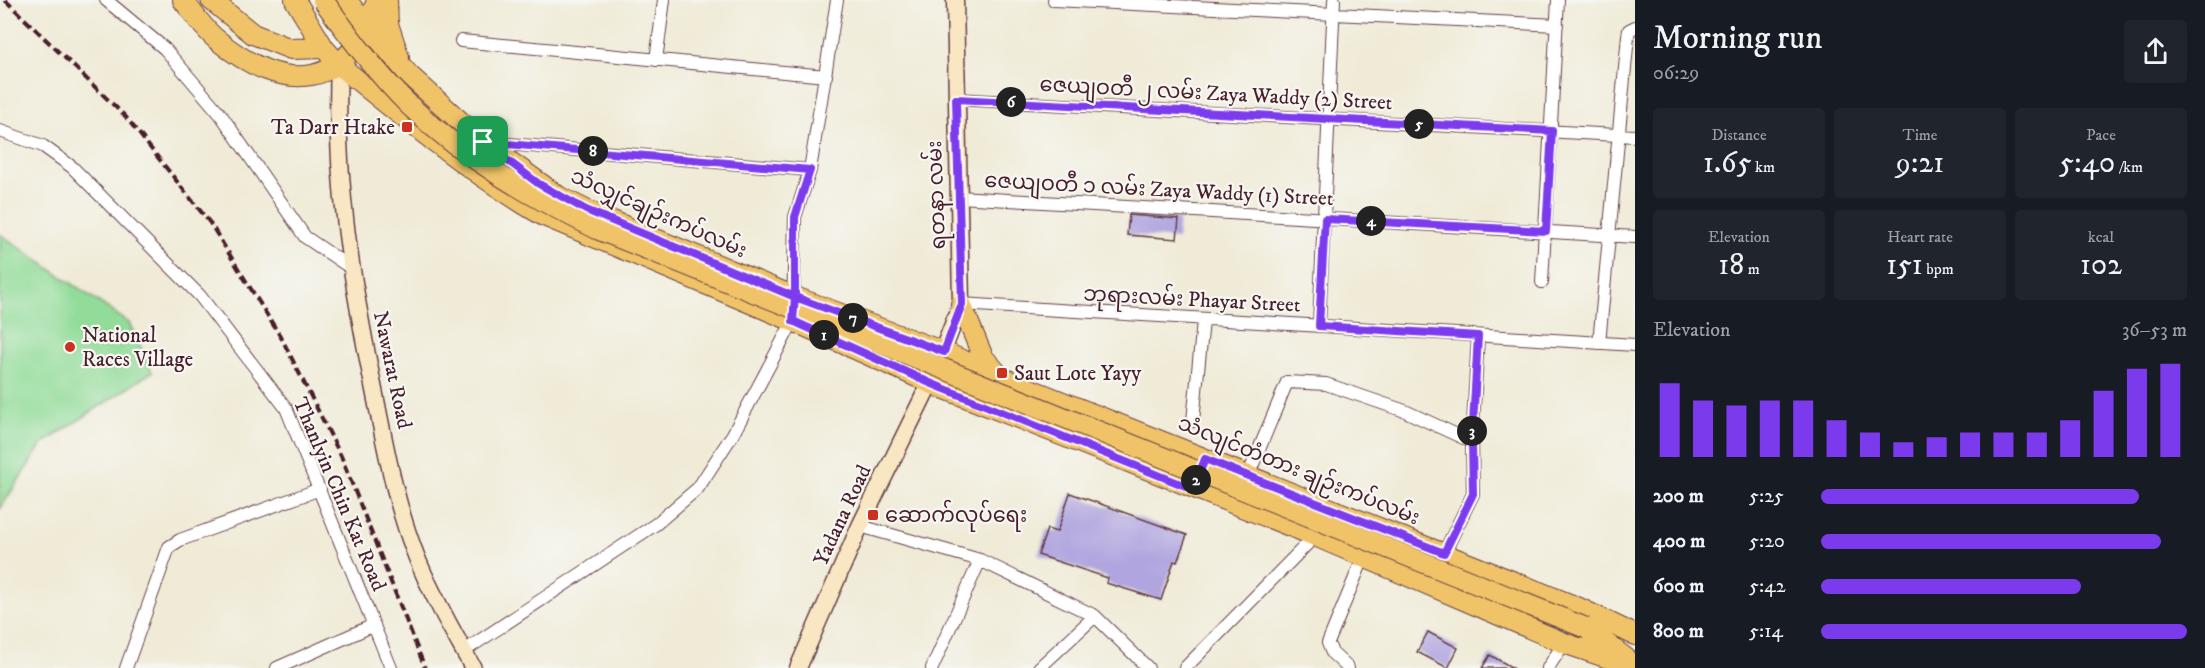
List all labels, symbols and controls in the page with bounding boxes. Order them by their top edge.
text: Morning run [1653,18,1822,59]
button: share [2124,20,2187,83]
text: 06:29 [1653,61,1699,86]
street label: ဇေယျဝတီ ၂ လမ်း Zaya Waddy (2) Street [1039,68,1394,120]
pin: 6 [996,87,1026,117]
text: 6 [1007,92,1015,112]
pin: 5 [1404,109,1434,139]
text: 5 [1415,114,1423,134]
place label: Ta Darr Htake [271,115,395,141]
pin [457,116,508,167]
marker: Ta Darr Htake [400,120,414,134]
icon: arrive [466,125,499,158]
text: Distance [1711,125,1767,145]
text: Time [1903,125,1937,145]
text: Pace [2086,125,2116,145]
pin: 8 [578,136,608,166]
street label: ရတနာ လမ်း [918,140,955,250]
text: 8 [589,141,597,161]
text: 1.65 [1703,145,1752,182]
text: 9:21 [1896,145,1944,182]
text: 5:40 [2059,145,2115,182]
text: km [1752,157,1775,177]
text: /km [2115,157,2143,177]
street label: သံလျှင်ချဉ်းကပ်လမ်း [565,160,752,268]
street label: ဇေယျဝတီ ၁ လမ်း Zaya Waddy (1) Street [984,164,1335,216]
pin: 4 [1356,206,1386,236]
text: 4 [1366,211,1376,231]
text: Elevation [1708,227,1770,247]
text: Heart rate [1887,227,1953,247]
text: kcal [2088,227,2114,247]
text: 18 [1718,247,1744,284]
text: 151 [1886,247,1923,284]
text: 102 [2080,247,2122,284]
text: m [1744,259,1760,279]
text: bpm [1923,259,1954,279]
street label: ဘုရားလမ်း Phayar Street [1083,277,1302,322]
pin: 7 [838,303,868,333]
text: 7 [849,308,857,328]
street label: Nawarat Road [367,309,417,432]
text: Elevation [1653,318,1730,343]
text: 36–53 m [2122,318,2187,343]
pin: 1 [809,320,839,350]
place label: National Races Village [82,323,193,373]
text: 1 [821,325,827,345]
marker: National Races Village [63,340,77,354]
place label: Saut Lote Yayy [1014,361,1142,387]
marker: Saut Lote Yayy [995,366,1009,380]
street label: Thanlyin Chin Kat Road [286,394,392,596]
street label: သံလျင်တံတား ချဉ်းကပ်လမ်း [1172,407,1425,535]
pin: 3 [1457,416,1487,446]
text: 3 [1469,421,1475,441]
street label: Yadana Road [808,460,878,570]
pin: 2 [1181,465,1211,495]
text: 2 [1192,470,1200,490]
text: 200 m [1653,484,1704,509]
text: 5:25 [1749,484,1784,509]
place label: ဆောက်လုပ်ရေး [885,499,1027,532]
marker: ဆောက်လုပ်ရေး [866,508,880,522]
text: 400 m [1653,529,1705,554]
text: 5:20 [1749,529,1785,554]
text: 600 m [1653,574,1704,599]
text: 5:42 [1749,574,1786,599]
text: 800 m [1653,619,1704,644]
text: 5:14 [1749,619,1783,644]

